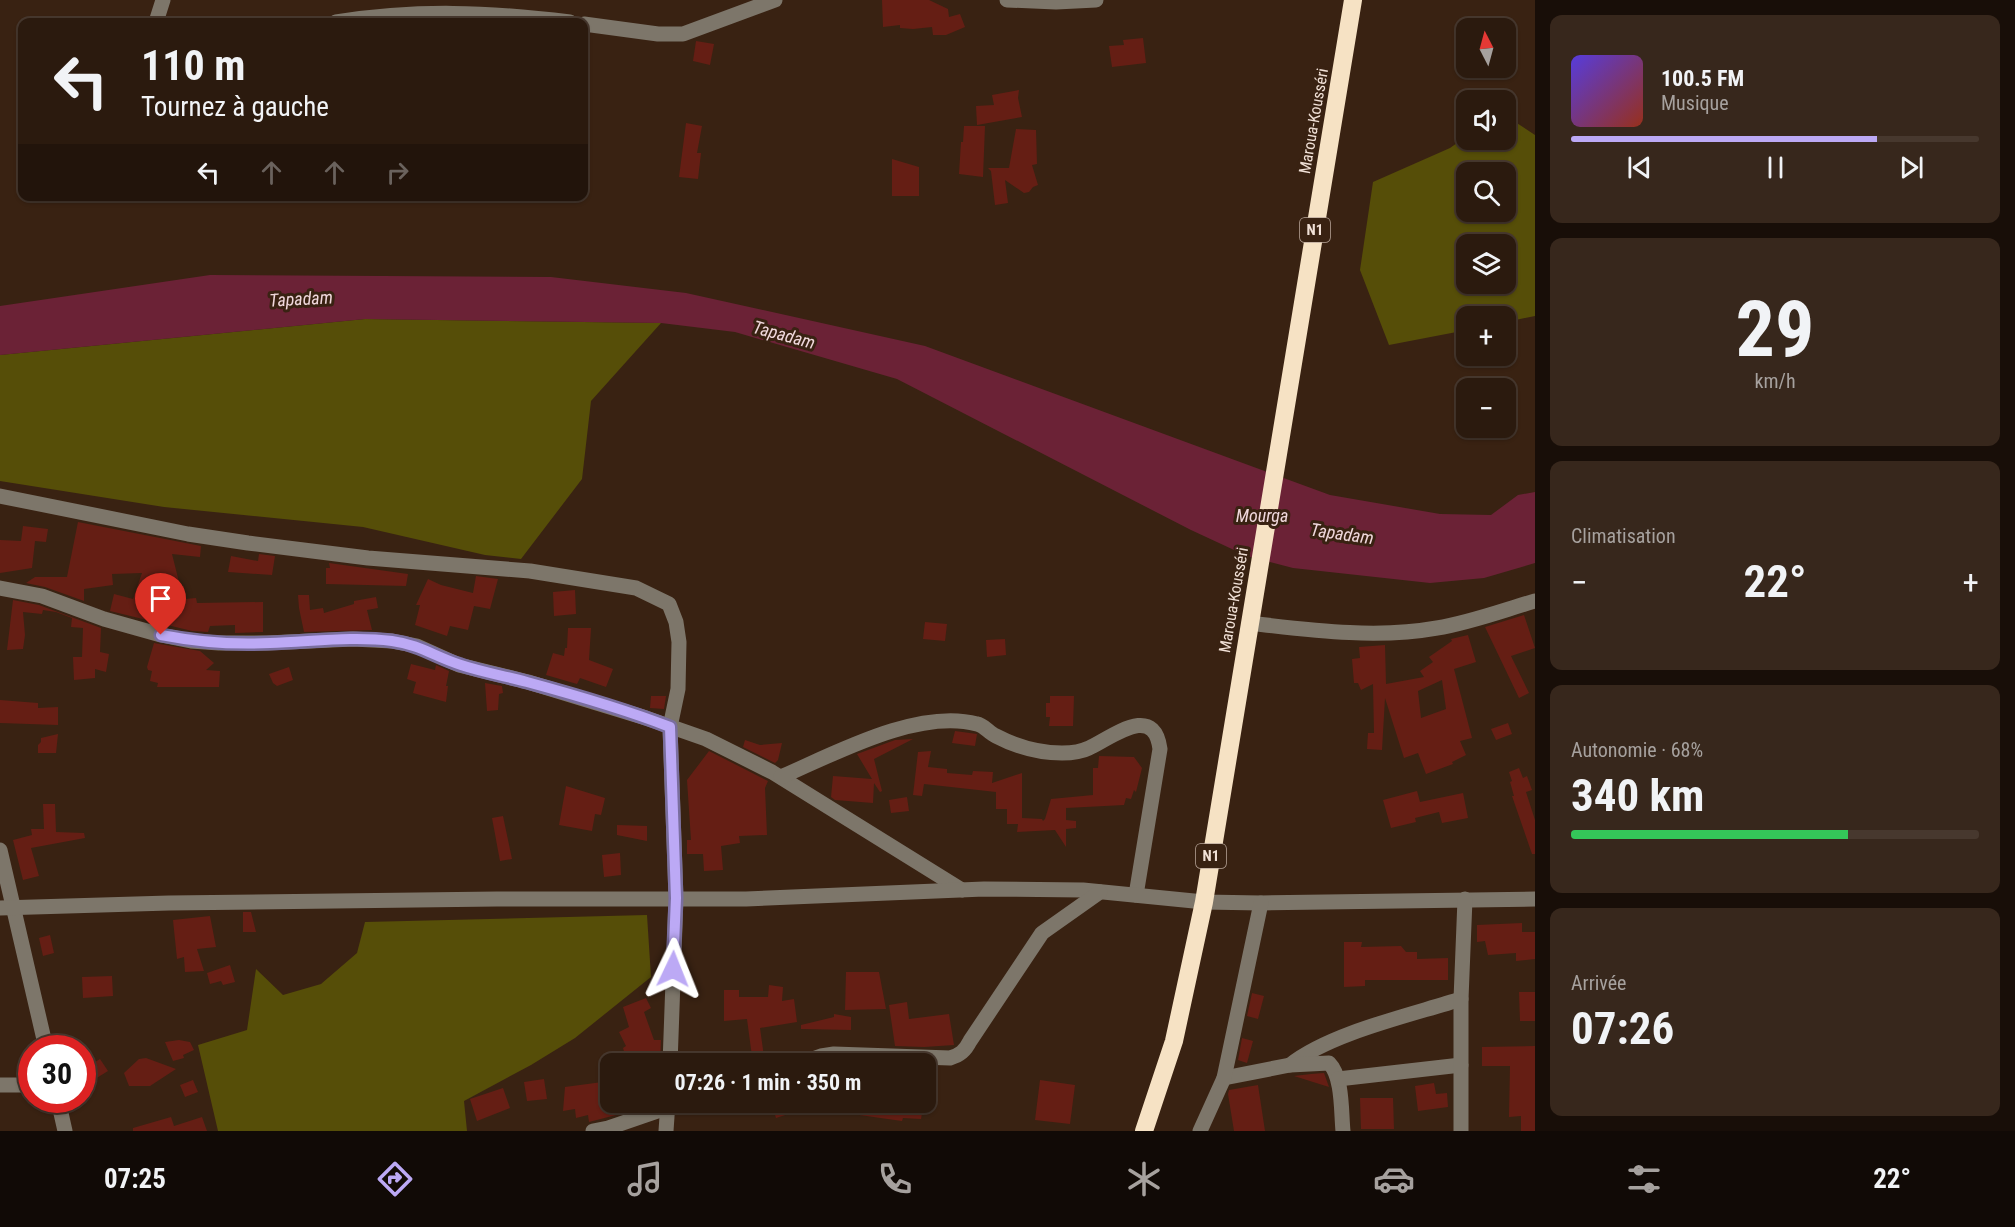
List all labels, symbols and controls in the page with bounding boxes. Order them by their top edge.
north arrow [1456,18,1516,78]
map controls [1456,18,1516,438]
text: 110 m [141,41,246,90]
icon: left [42,42,120,120]
text: 100.5 FM [1661,66,1744,91]
street label: Maroua-Kousséri [1295,67,1332,175]
button: sound [1456,90,1516,150]
text: Tournez à gauche [141,91,329,123]
text: Musique [1661,91,1729,115]
icon: previous [1623,151,1656,184]
icon: pause [1759,151,1792,184]
icon: next [1895,151,1928,184]
icon: left [192,156,225,189]
icon: ahead [255,156,288,189]
icon: ahead [318,156,351,189]
icon: right [381,156,414,189]
button: search [1456,162,1516,222]
road number: N1 [1300,218,1330,242]
button: layers [1456,234,1516,294]
text: 29 [1736,284,1814,375]
water label: Tapadam [269,286,333,311]
button: + [1456,306,1516,366]
water label: Tapadam [751,316,818,353]
text: km/h [1754,369,1796,393]
button: − [1456,378,1516,438]
water label: Mourga [1236,505,1288,526]
water label: Tapadam [1309,519,1375,548]
text: Climatisation [1571,524,1676,548]
street label: Maroua-Kousséri [1215,546,1252,654]
text: 22° [1744,555,1807,608]
text: − [1571,563,1588,602]
text: + [1963,563,1979,602]
pin [135,573,186,635]
icon: arrive [144,582,177,615]
text: Autonomie · 68% [1571,738,1703,762]
text: 340 km [1571,769,1704,822]
road number: N1 [1196,844,1226,868]
position arrow [641,937,705,1001]
text: Arrivée [1571,971,1627,995]
text: 07:26 [1571,1002,1674,1055]
speed limit sign: 30 [18,1035,96,1113]
text: 07:26 · 1 min · 350 m [675,1070,861,1095]
icon: directions [374,1158,416,1200]
icon: music [624,1158,666,1200]
icon: phone [874,1158,916,1200]
icon: climate [1123,1158,1165,1200]
icon: car [1373,1158,1415,1200]
icon: filters [1623,1158,1665,1200]
text: 07:25 [104,1163,166,1195]
text: 22° [1873,1163,1911,1195]

